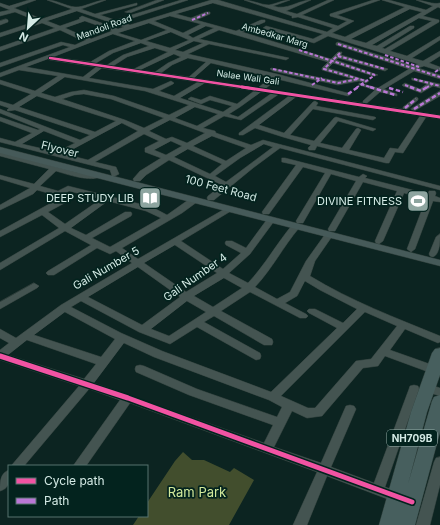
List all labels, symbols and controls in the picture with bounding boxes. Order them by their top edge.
north arrow [8,8,48,48]
street label: Mandoli Road [75,12,133,42]
street label: Ambedkar Marg [241,20,309,50]
text: N [17,29,30,45]
street label: Nalae Wali Gali [216,67,280,87]
street label: Flyover [40,138,80,160]
street label: 100 Feet Road [184,172,258,204]
library icon: DEEP STUDY LIB [137,185,163,211]
sports icon: DIVINE FITNESS [405,188,431,214]
place label: DEEP STUDY LIB [46,191,134,205]
place label: DIVINE FITNESS [317,194,402,208]
street label: Gali Number 5 [70,243,142,293]
street label: Gali Number 4 [160,250,230,304]
road number: NH709B [387,430,437,446]
legend [8,465,148,517]
text: Cycle path [44,473,105,488]
park label: Ram Park [168,484,226,500]
text: Path [44,493,69,508]

